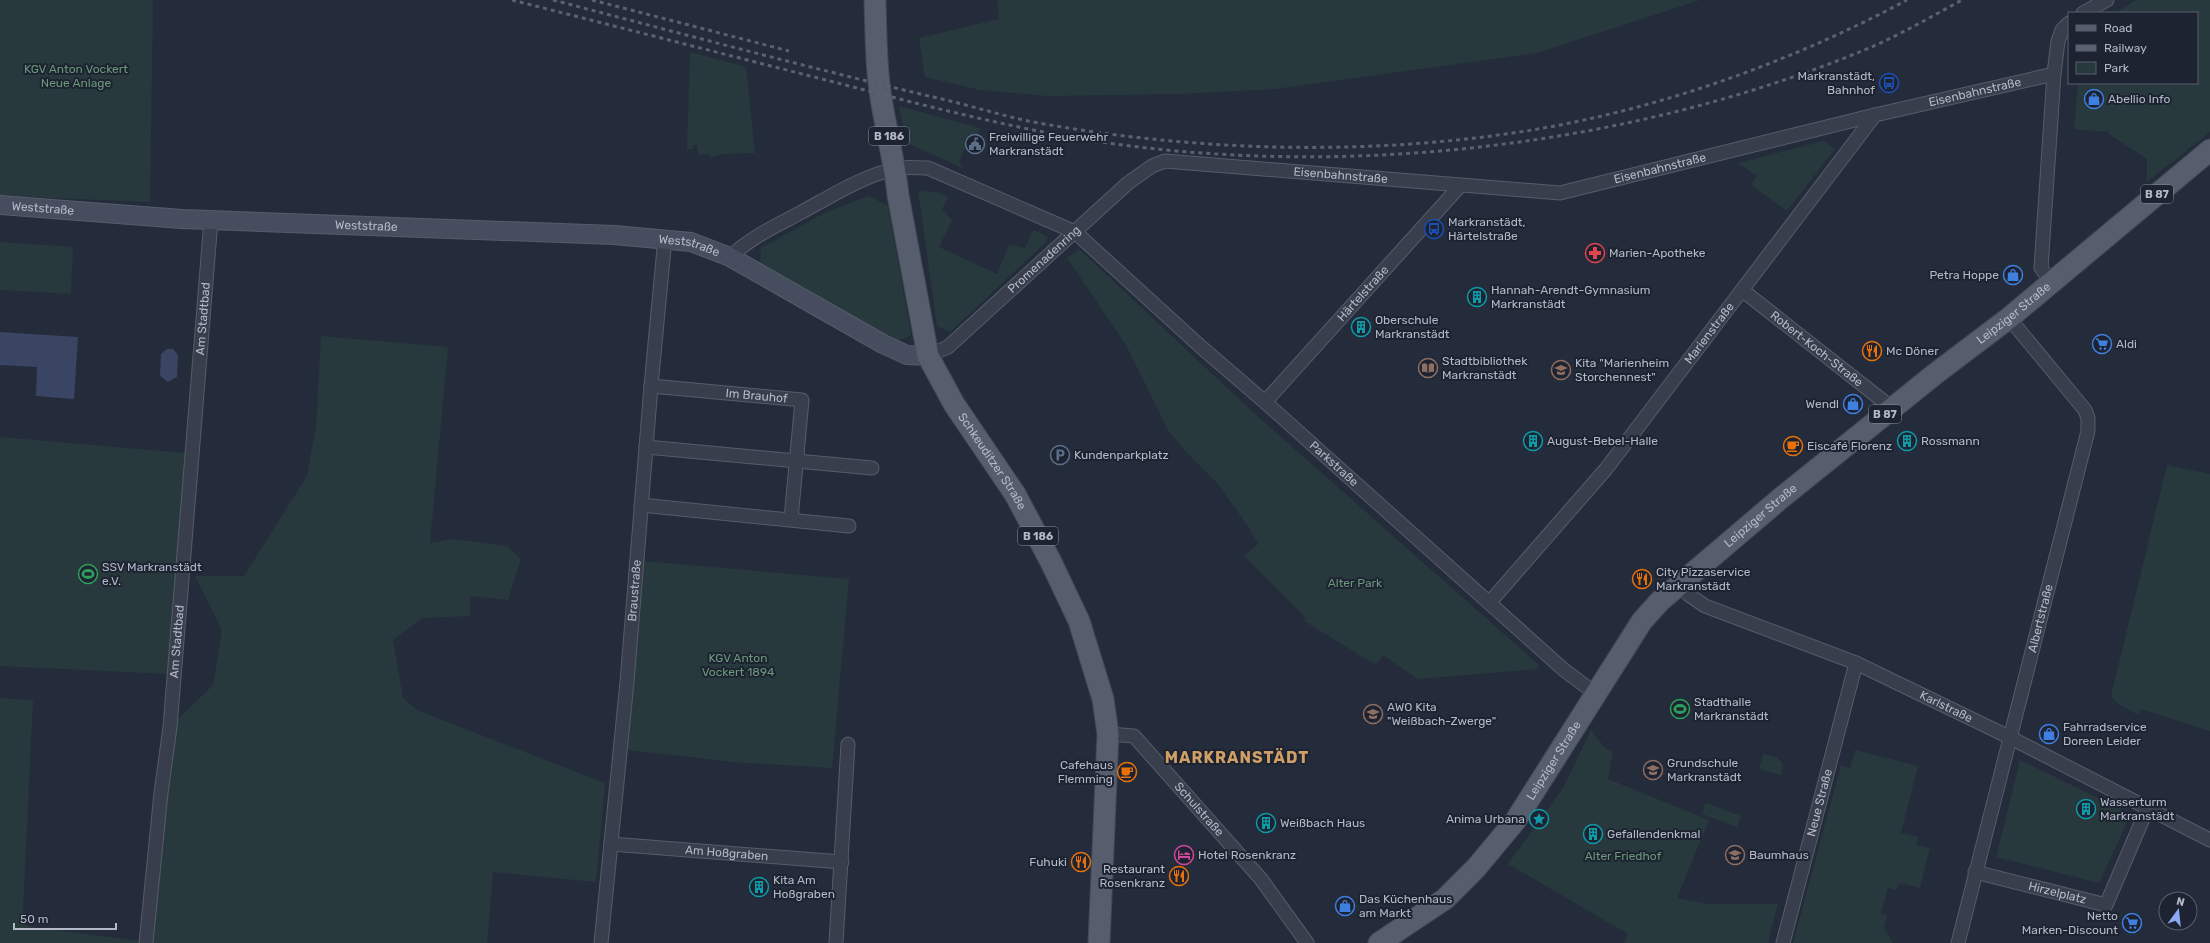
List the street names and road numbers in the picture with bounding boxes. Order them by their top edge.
street label: Eisenbahnstraße [1927,75,2023,109]
road number: B 186 [869,127,909,145]
street label: Eisenbahnstraße [1612,150,1708,186]
street label: Eisenbahnstraße [1293,164,1389,186]
road number: B 87 [2141,185,2173,203]
street label: Weststraße [11,199,75,218]
street label: Weststraße [335,218,398,234]
street label: Promenadenring [1005,223,1083,296]
street label: Weststraße [658,232,722,259]
street label: Härtelstraße [1334,263,1392,324]
street label: Leipziger Straße [1974,279,2053,347]
street label: Am Stadtbad [193,282,213,356]
street label: Marienstraße [1681,300,1737,367]
street label: Robert-Koch-Straße [1768,308,1866,390]
street label: Im Brauhof [725,386,788,406]
road number: B 87 [1869,405,1901,423]
street label: Schkeuditzer Straße [955,410,1029,512]
street label: Parkstraße [1307,438,1361,489]
street label: Leipziger Straße [1721,481,1800,550]
road number: B 186 [1018,527,1058,545]
street label: Braustraße [625,559,644,622]
street label: Albertstraße [2025,582,2056,654]
street label: Am Stadtbad [167,605,187,679]
street label: Karlstraße [1917,688,1975,725]
street label: Leipziger Straße [1523,718,1584,803]
street label: Neue Straße [1804,767,1835,838]
street label: Schulstraße [1171,779,1227,839]
street label: Am Hoßgraben [684,843,769,863]
street label: Hirzelplatz [2027,879,2088,907]

